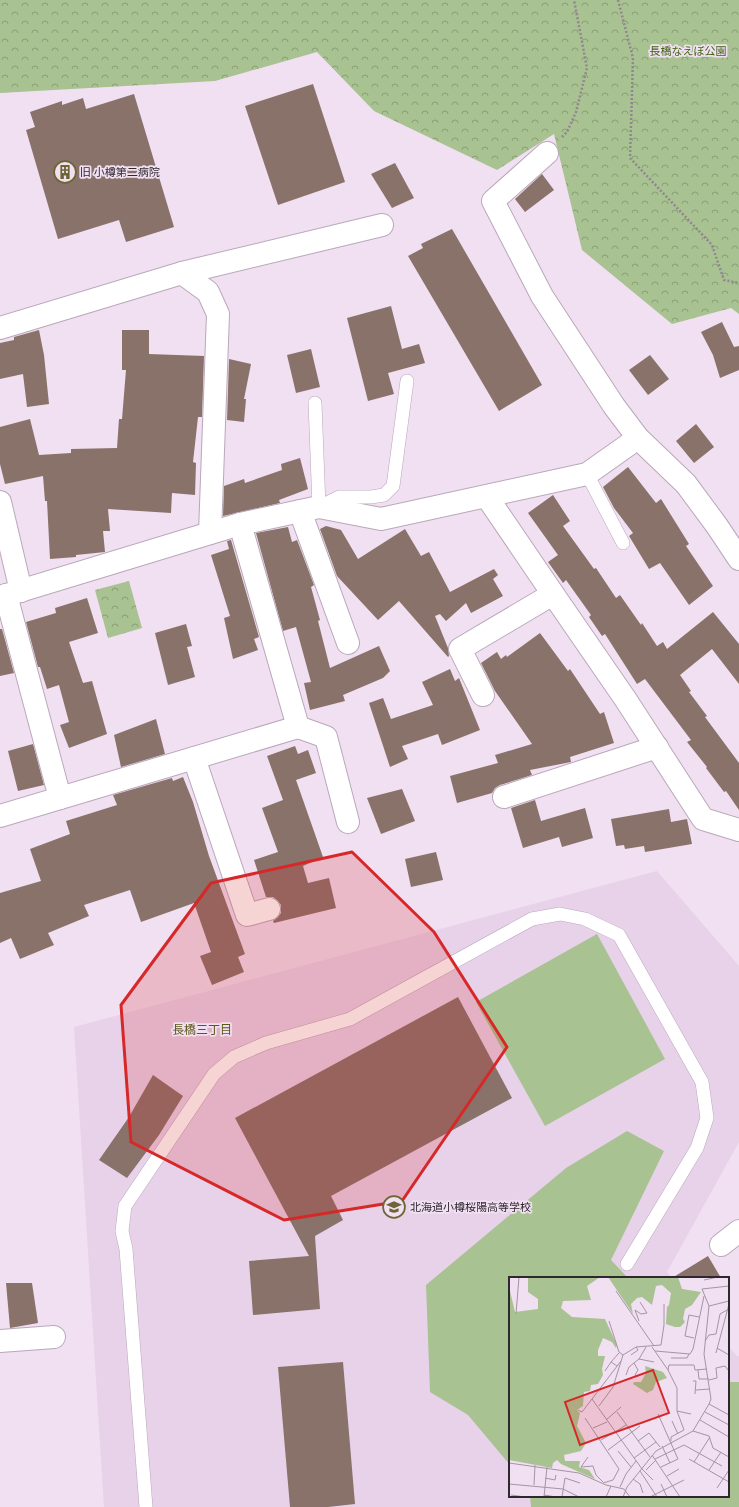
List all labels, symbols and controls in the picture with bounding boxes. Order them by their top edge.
park label: 長橋なえぼ公園 [650,44,727,57]
building icon: 旧 小樽第二病院 [52,159,78,185]
place label: 旧 小樽第二病院 [80,165,160,178]
district label: 長橋三丁目 [172,1022,232,1037]
school or university icon: 北海道小樽桜陽高等学校 [381,1194,407,1220]
place label: 北海道小樽桜陽高等学校 [410,1200,531,1213]
inset map [509,1277,729,1497]

